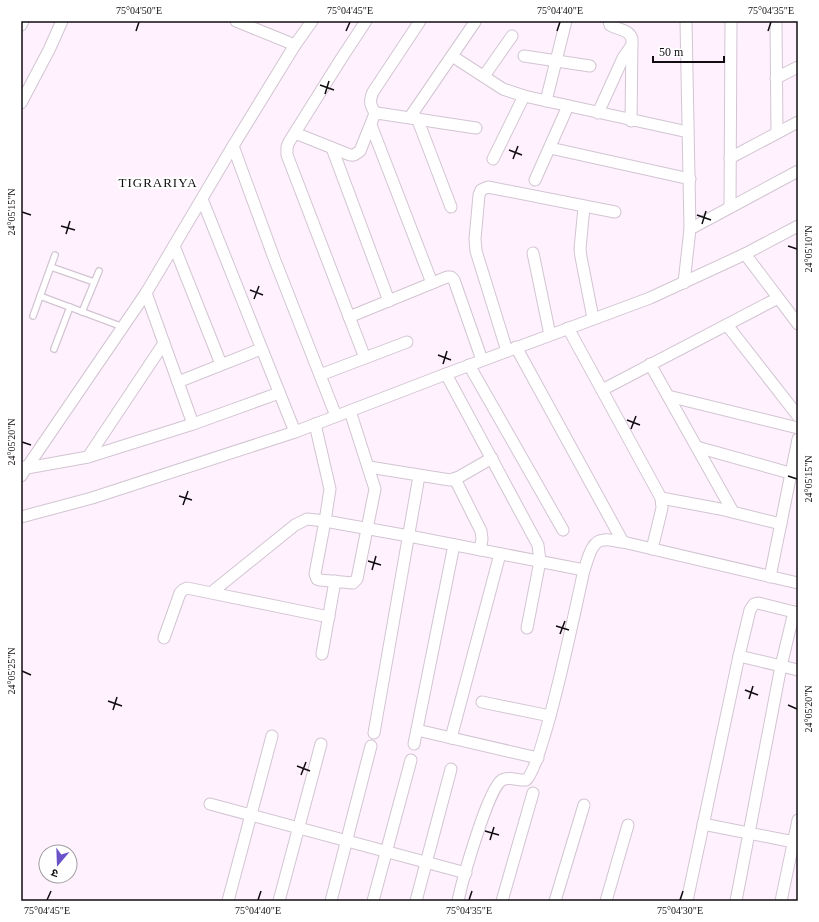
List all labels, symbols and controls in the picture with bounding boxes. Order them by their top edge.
text: 75°04'50"E [116,5,162,16]
text: 75°04'45"E [327,5,373,16]
text: 75°04'40"E [537,5,583,16]
text: 75°04'35"E [748,5,794,16]
scale bar [653,38,724,64]
text: 50 m [659,45,684,59]
district label: TIGRARIYA [118,175,198,190]
text: 24°05'15"N [6,188,17,236]
text: 24°05'10"N [803,225,814,273]
text: 24°05'20"N [6,418,17,466]
text: 24°05'15"N [803,455,814,503]
text: 24°05'25"N [6,647,17,695]
text: 24°05'20"N [803,685,814,733]
north arrow [38,844,78,884]
text: उ [49,867,60,880]
text: 75°04'45"E [24,905,70,916]
text: 75°04'40"E [235,905,281,916]
text: 75°04'35"E [446,905,492,916]
text: 75°04'30"E [657,905,703,916]

